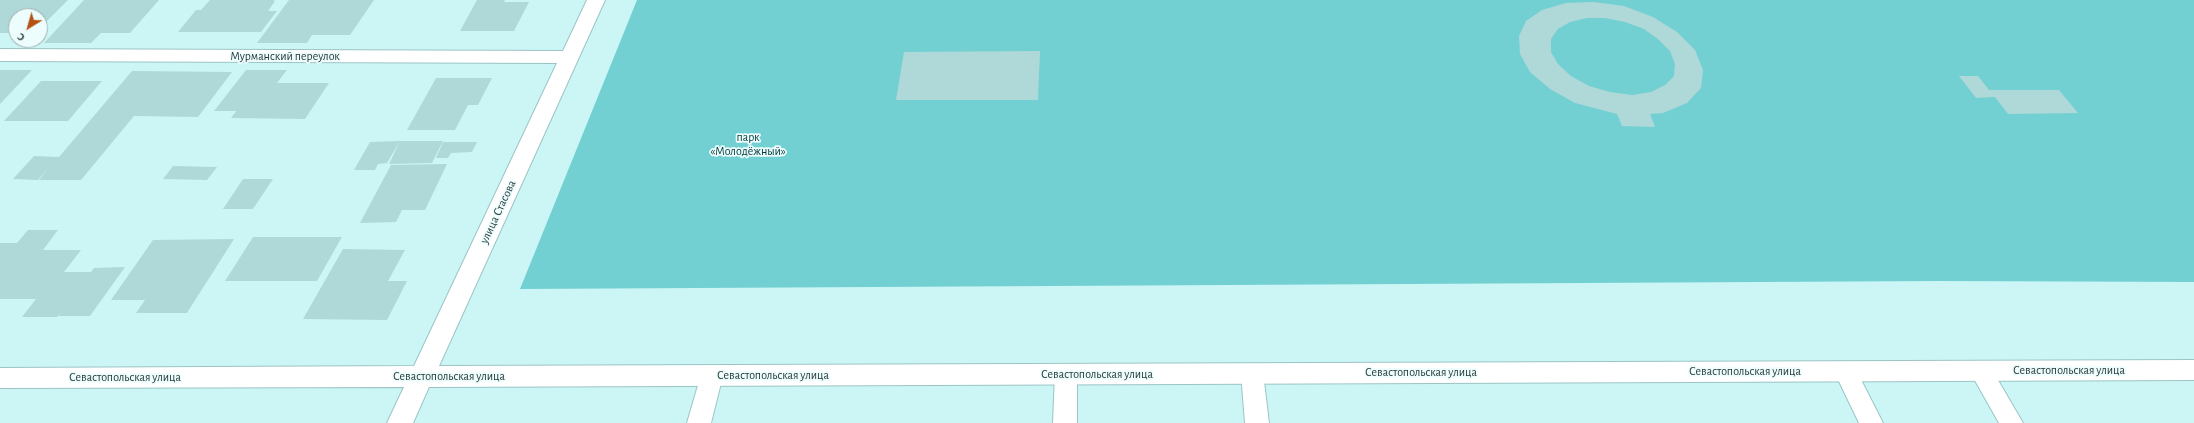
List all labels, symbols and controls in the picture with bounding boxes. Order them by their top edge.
north arrow [8,8,48,48]
text: С [15,31,27,43]
street label: Мурманский переулок [230,49,340,63]
park label: парк «Молодёжный» [710,130,786,158]
street label: улица Стасова [477,178,519,246]
street label: Севастопольская улица [2013,363,2125,377]
street label: Севастопольская улица [1689,364,1801,378]
street label: Севастопольская улица [1365,365,1477,379]
street label: Севастопольская улица [1041,367,1153,381]
street label: Севастопольская улица [717,368,829,382]
street label: Севастопольская улица [393,369,505,383]
street label: Севастопольская улица [69,370,181,384]

